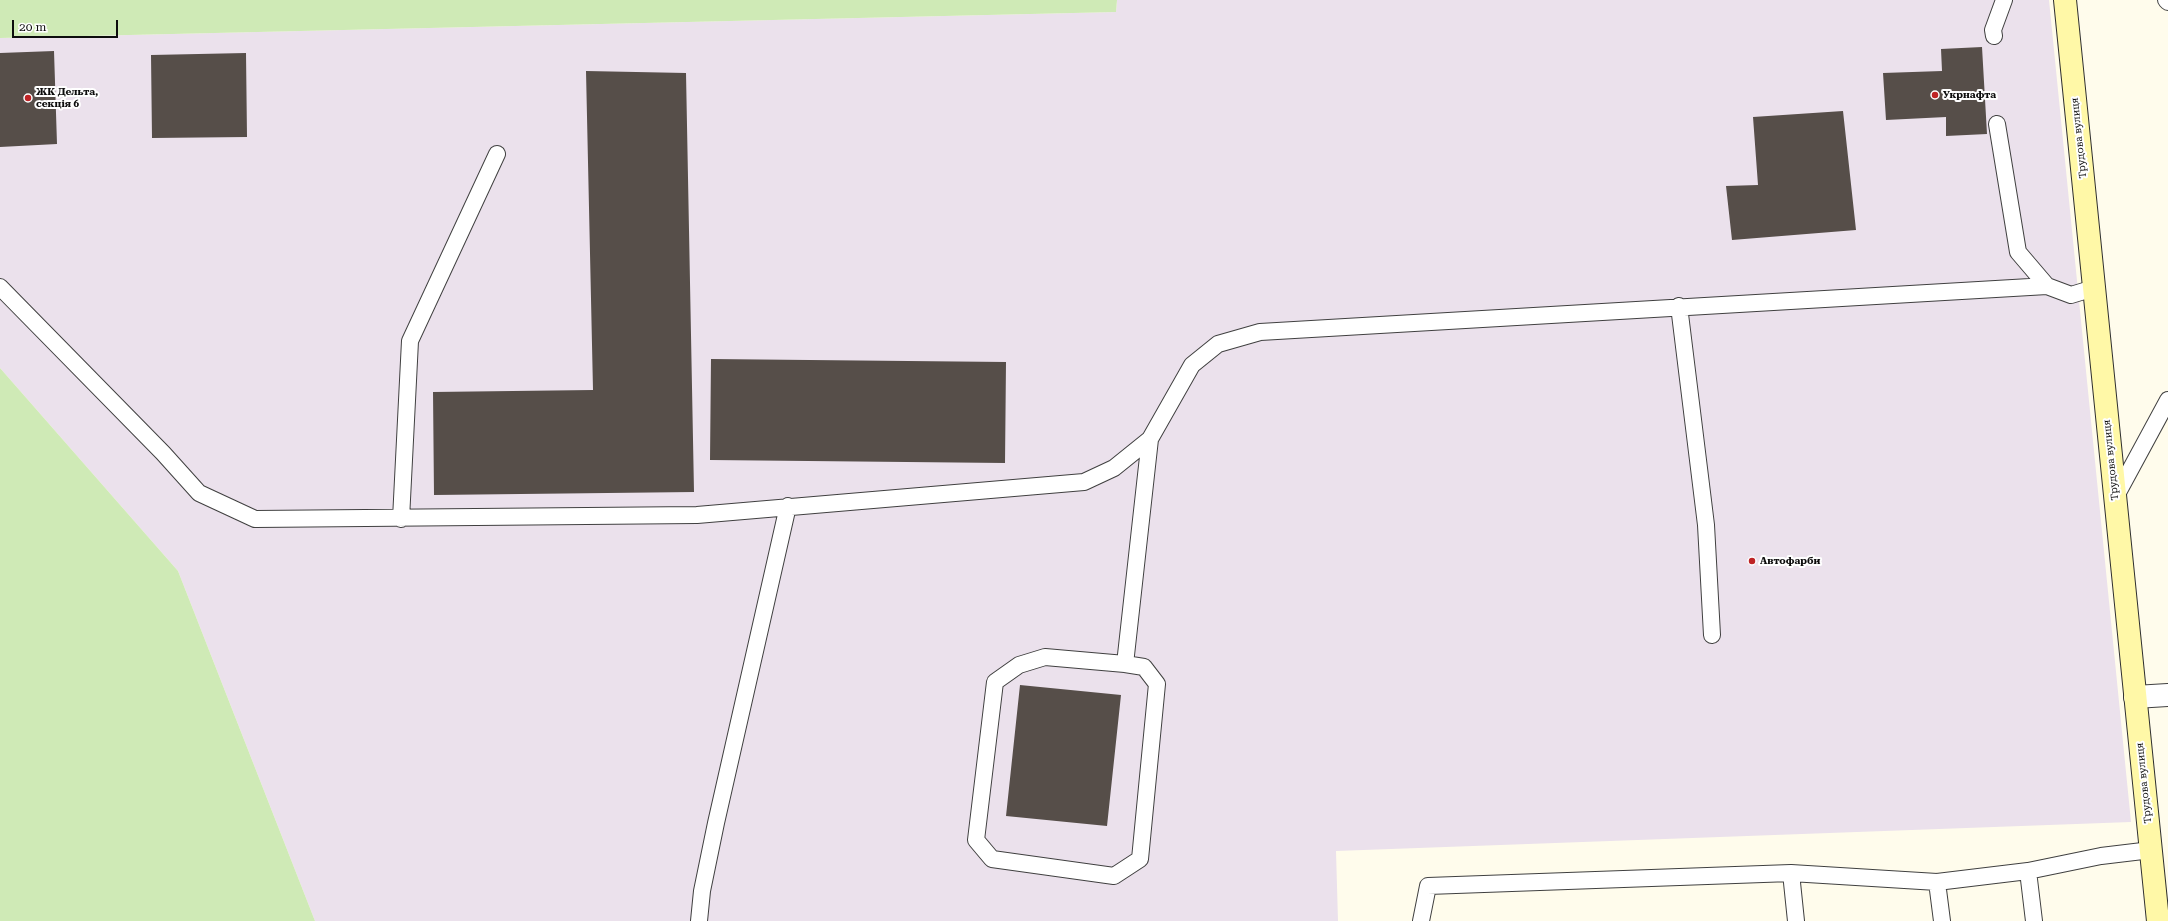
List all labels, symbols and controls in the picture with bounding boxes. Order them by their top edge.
scale bar [14,12,120,38]
text: 20 m [19,20,46,34]
place label: ЖК Дельта, секція 6 [36,86,98,110]
place label: Укрнафта [1943,89,1996,101]
marker: Укрнафта [1930,90,1940,100]
marker: ЖК Дельта, секція 6 [23,93,33,103]
street label: Трудова вулиця [2069,97,2089,179]
street label: Трудова вулиця [2101,419,2121,501]
place label: Автофарби [1760,555,1820,567]
marker: Автофарби [1747,556,1757,566]
street label: Трудова вулиця [2134,742,2154,824]

